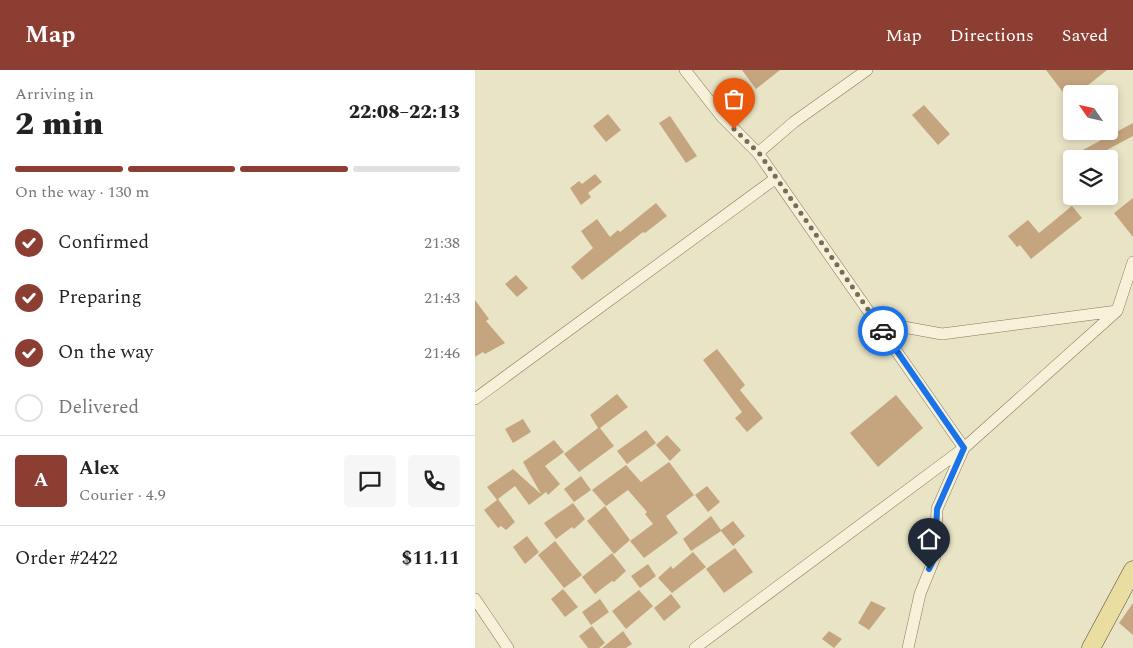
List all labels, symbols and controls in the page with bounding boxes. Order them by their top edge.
text: Map [25,17,75,53]
text: Map [886,22,922,49]
text: Directions [950,22,1034,49]
text: Saved [1062,22,1108,49]
pin [713,78,755,129]
text: Arriving in [15,82,94,106]
icon: bag [720,85,748,113]
north arrow [1063,85,1117,140]
map controls [1063,85,1118,205]
text: 22:08–22:13 [349,98,460,127]
text: 2 min [15,100,103,149]
button: layers [1063,150,1118,205]
text: On the way · 130 m [15,180,149,204]
text: Confirmed [58,228,149,257]
icon: check [15,229,43,257]
text: 21:38 [424,231,460,255]
text: Preparing [58,283,142,312]
icon: check [15,284,43,312]
text: 21:43 [424,286,460,310]
courier [858,306,908,356]
icon: car [869,317,897,345]
text: On the way [58,338,154,367]
icon: check [15,339,43,367]
text: 21:46 [424,341,460,365]
text: Delivered [58,393,139,422]
text: Alex [79,454,120,483]
button: chat [344,455,396,507]
button: phone [408,455,460,507]
text: A [34,466,48,495]
text: Courier · 4.9 [79,483,166,507]
pin [908,518,950,569]
icon: home [915,525,943,553]
text: Order #2422 [15,544,118,573]
text: $11.11 [402,544,460,573]

